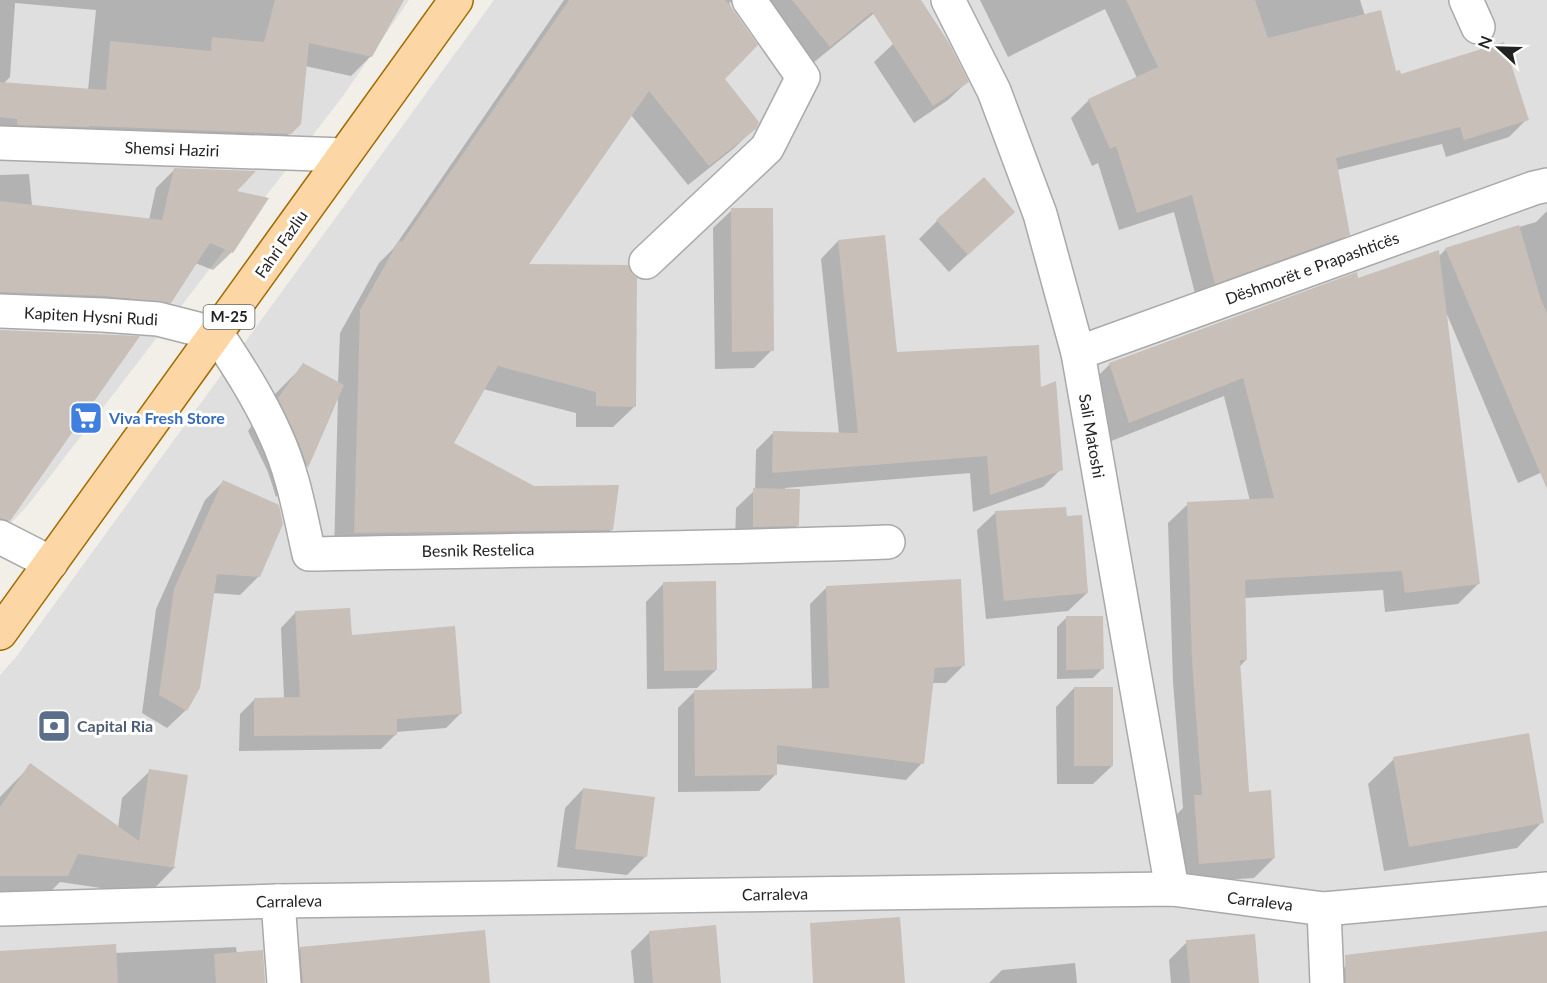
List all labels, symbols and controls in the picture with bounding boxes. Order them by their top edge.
north arrow [1469,18,1529,78]
text: N [1474,33,1496,51]
street label: Shemsi Haziri [124,137,220,160]
street label: Fahri Fazliu [250,206,311,281]
street label: Dëshmorët e Prapashticës [1222,227,1401,308]
street label: Kapiten Hysni Rudi [24,303,158,328]
road number: M-25 [204,305,254,329]
street label: Sali Matoshi [1076,392,1109,480]
supermarket icon: Viva Fresh Store [68,400,104,436]
place label: Viva Fresh Store [108,408,225,427]
street label: Besnik Restelica [421,539,535,560]
bank icon: Capital Ria [36,708,72,744]
place label: Capital Ria [77,716,153,735]
street label: Carraleva [742,883,808,904]
street label: Carraleva [1226,887,1294,914]
street label: Carraleva [256,890,322,911]

